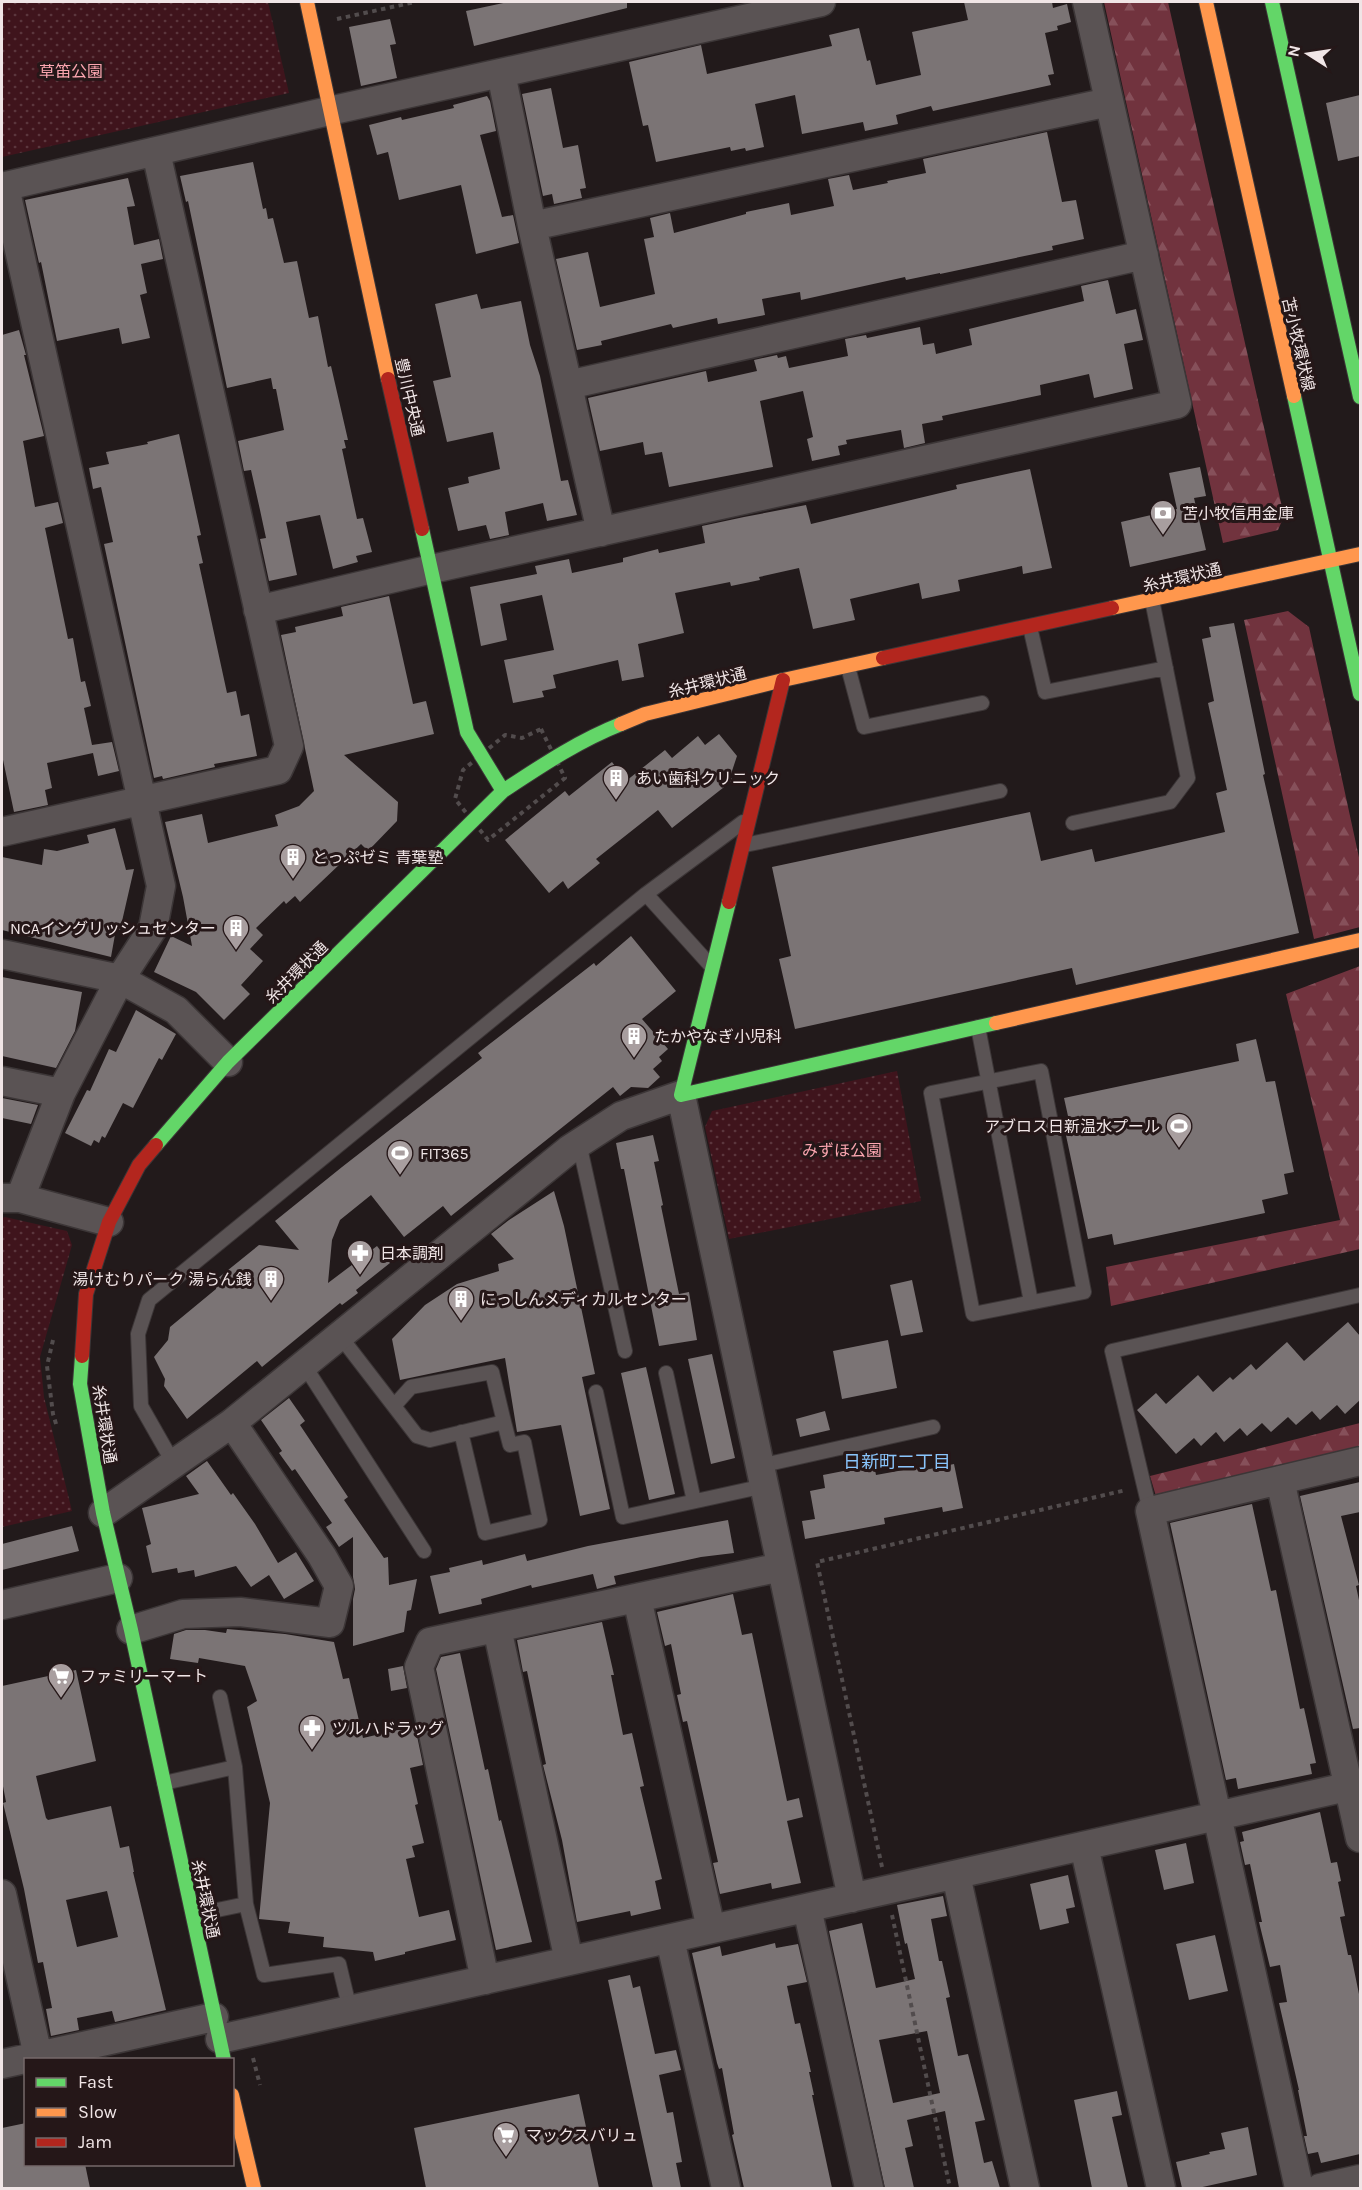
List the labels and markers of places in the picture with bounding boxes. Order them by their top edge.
bank icon: 苫小牧信用金庫 [1148,498,1178,536]
place label: 苫小牧信用金庫 [1182,504,1294,523]
building icon: あい歯科クリニック [601,763,631,801]
place label: あい歯科クリニック [636,769,780,788]
building icon: とっぷゼミ 青葉塾 [278,842,308,880]
place label: とっぷゼミ 青葉塾 [312,848,443,867]
building icon: NCAイングリッシュセンター [221,913,251,951]
place label: NCAイングリッシュセンター [10,919,216,938]
building icon: たかやなぎ小児科 [619,1021,649,1059]
place label: たかやなぎ小児科 [654,1027,782,1046]
sports icon: アブロス日新温水プール [1164,1111,1194,1149]
place label: アブロス日新温水プール [984,1117,1160,1136]
sports icon: FIT365 [385,1138,415,1176]
place label: FIT365 [420,1144,469,1163]
pharmacy icon: 日本調剤 [345,1238,375,1276]
place label: 日本調剤 [380,1244,444,1263]
building icon: 湯けむりパーク 湯らん銭 [256,1264,286,1302]
place label: 湯けむりパーク 湯らん銭 [72,1270,252,1289]
building icon: にっしんメディカルセンター [446,1284,476,1322]
place label: にっしんメディカルセンター [480,1290,687,1309]
supermarket icon: ファミリーマート [46,1661,76,1699]
place label: ファミリーマート [80,1667,208,1686]
pharmacy icon: ツルハドラッグ [297,1713,327,1751]
place label: ツルハドラッグ [332,1719,444,1738]
supermarket icon: マックスバリュ [491,2120,521,2158]
place label: マックスバリュ [526,2126,638,2145]

